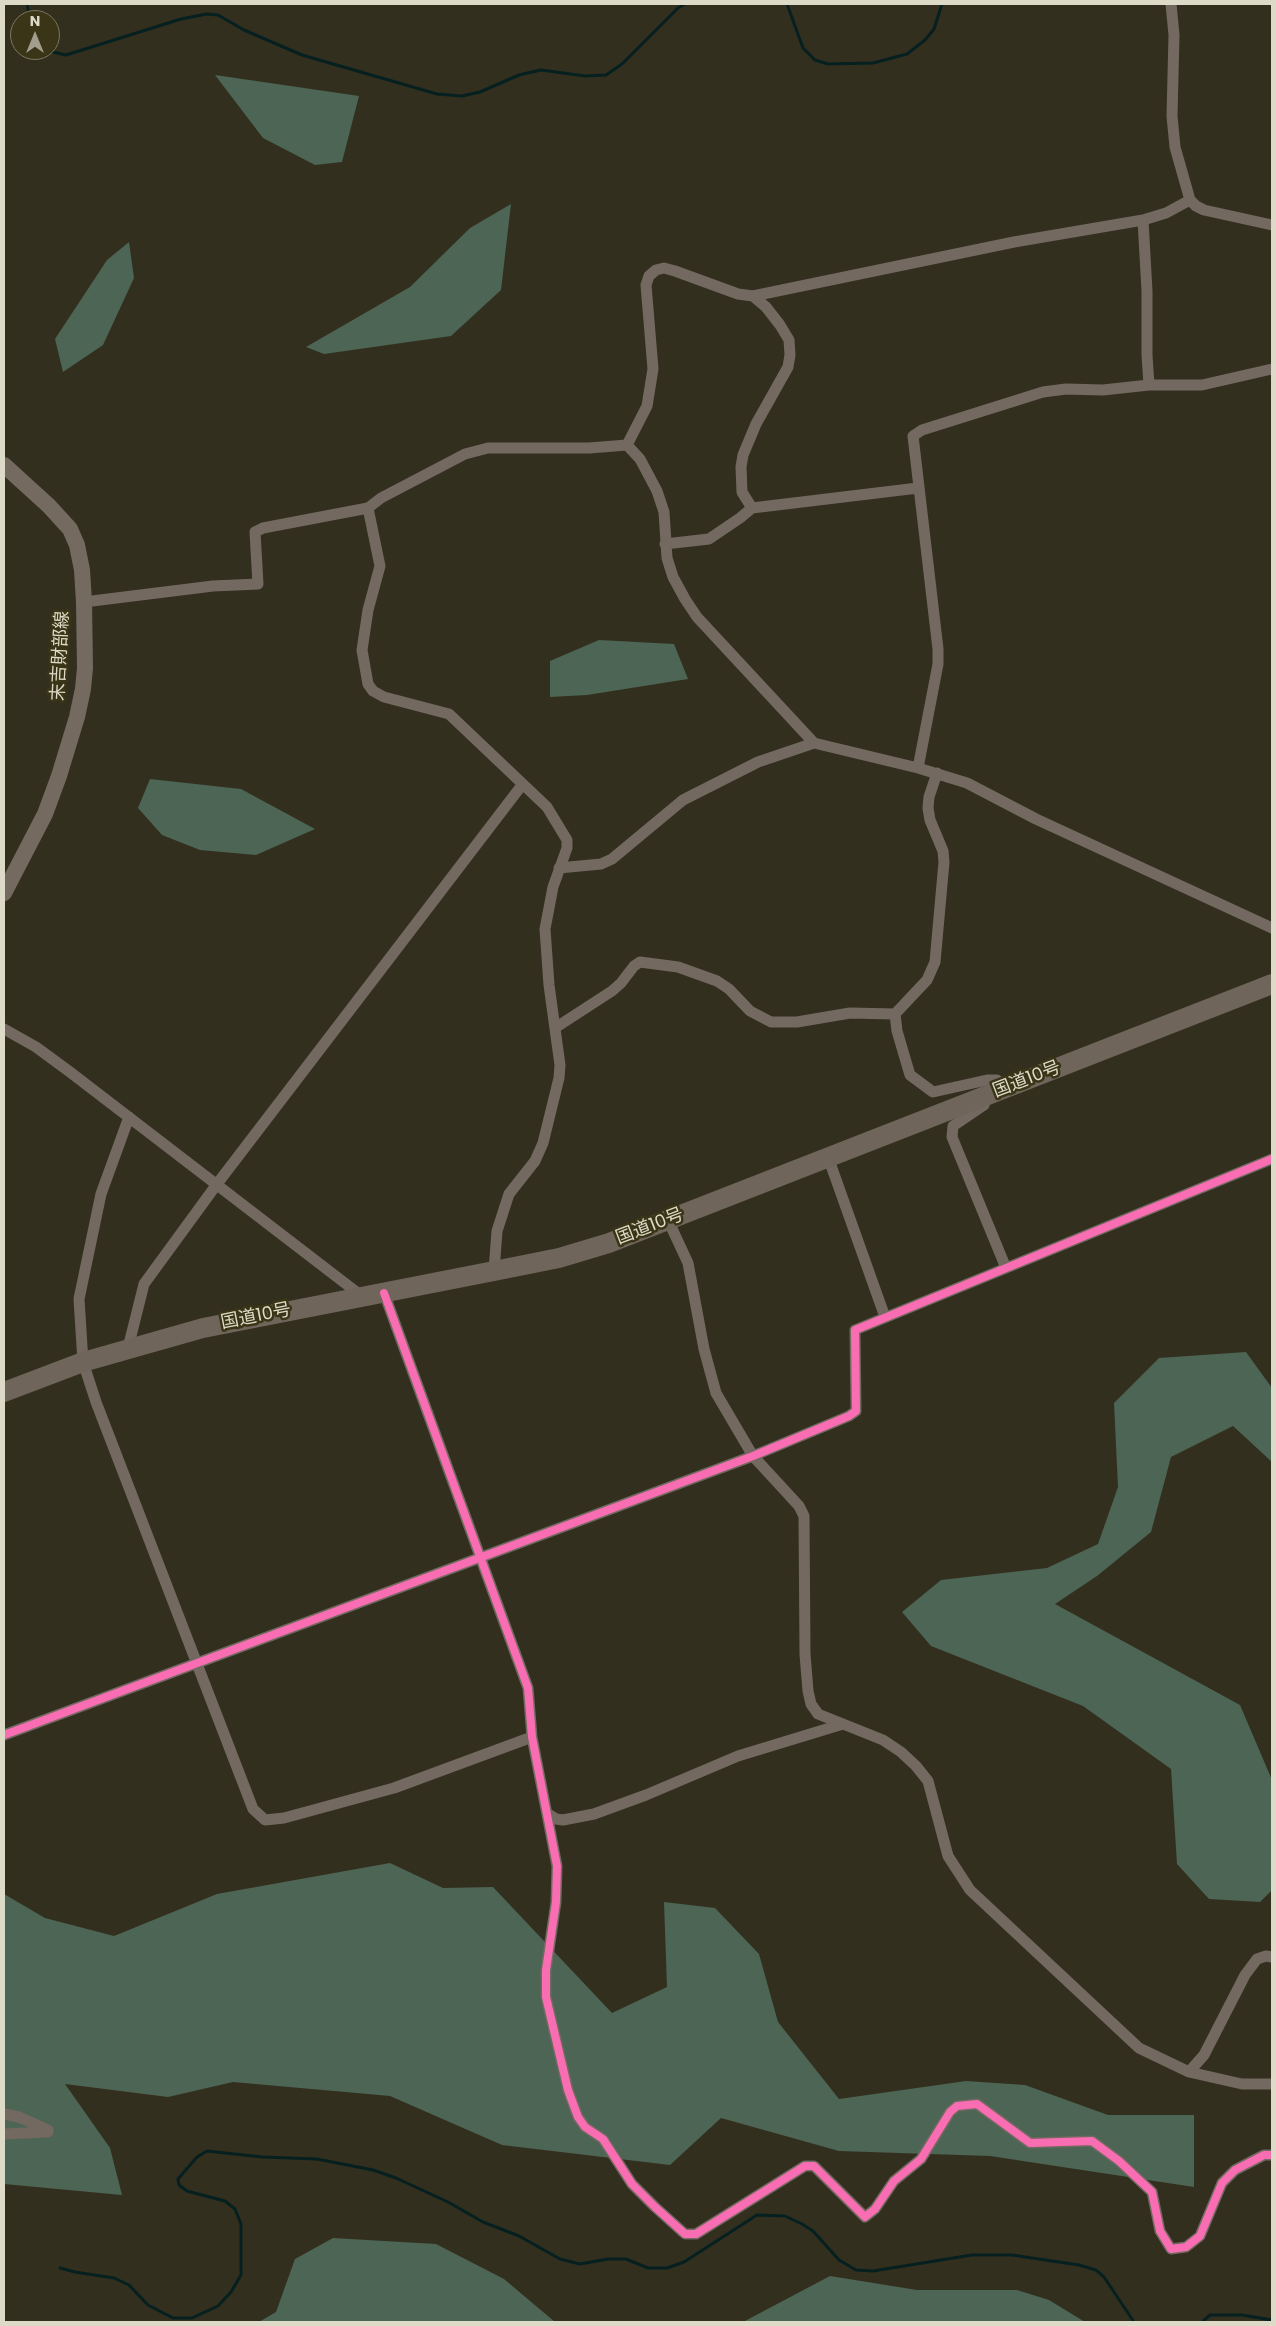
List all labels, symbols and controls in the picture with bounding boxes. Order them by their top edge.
north arrow [10,10,60,60]
text: N [30,11,40,31]
street label: 末吉財部線 [48,610,74,702]
street label: 国道10号 [990,1057,1064,1103]
street label: 国道10号 [613,1204,687,1250]
street label: 国道10号 [219,1300,293,1334]

